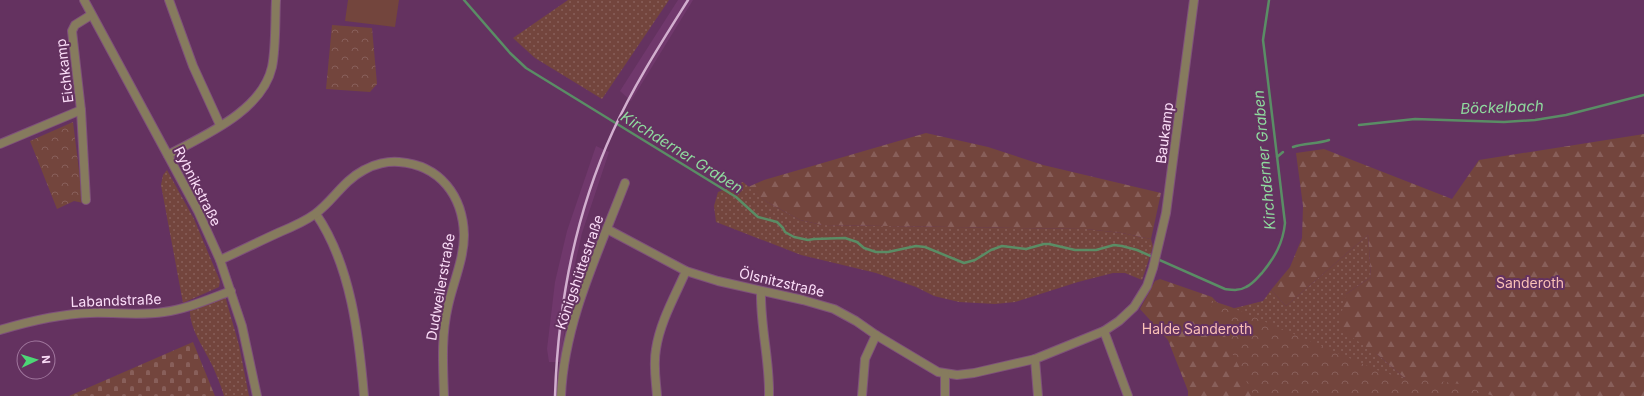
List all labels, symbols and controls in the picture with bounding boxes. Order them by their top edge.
street label: Eichkamp [52,38,76,104]
water label: Kirchderner Graben [1248,89,1280,231]
water label: Böckelbach [1460,96,1544,118]
street label: Baukamp [1152,101,1176,165]
water label: Kirchderner Graben [617,107,747,197]
street label: Rybnikstraße [171,143,225,229]
street label: Königshüttestraße [551,212,607,332]
street label: Dudweilerstraße [422,232,458,342]
street label: Ölsnitzstraße [738,264,826,300]
park label: Sanderoth [1496,274,1564,291]
street label: Labandstraße [70,290,162,310]
park label: Halde Sanderoth [1142,320,1252,337]
north arrow [16,340,56,380]
text: N [39,355,53,364]

